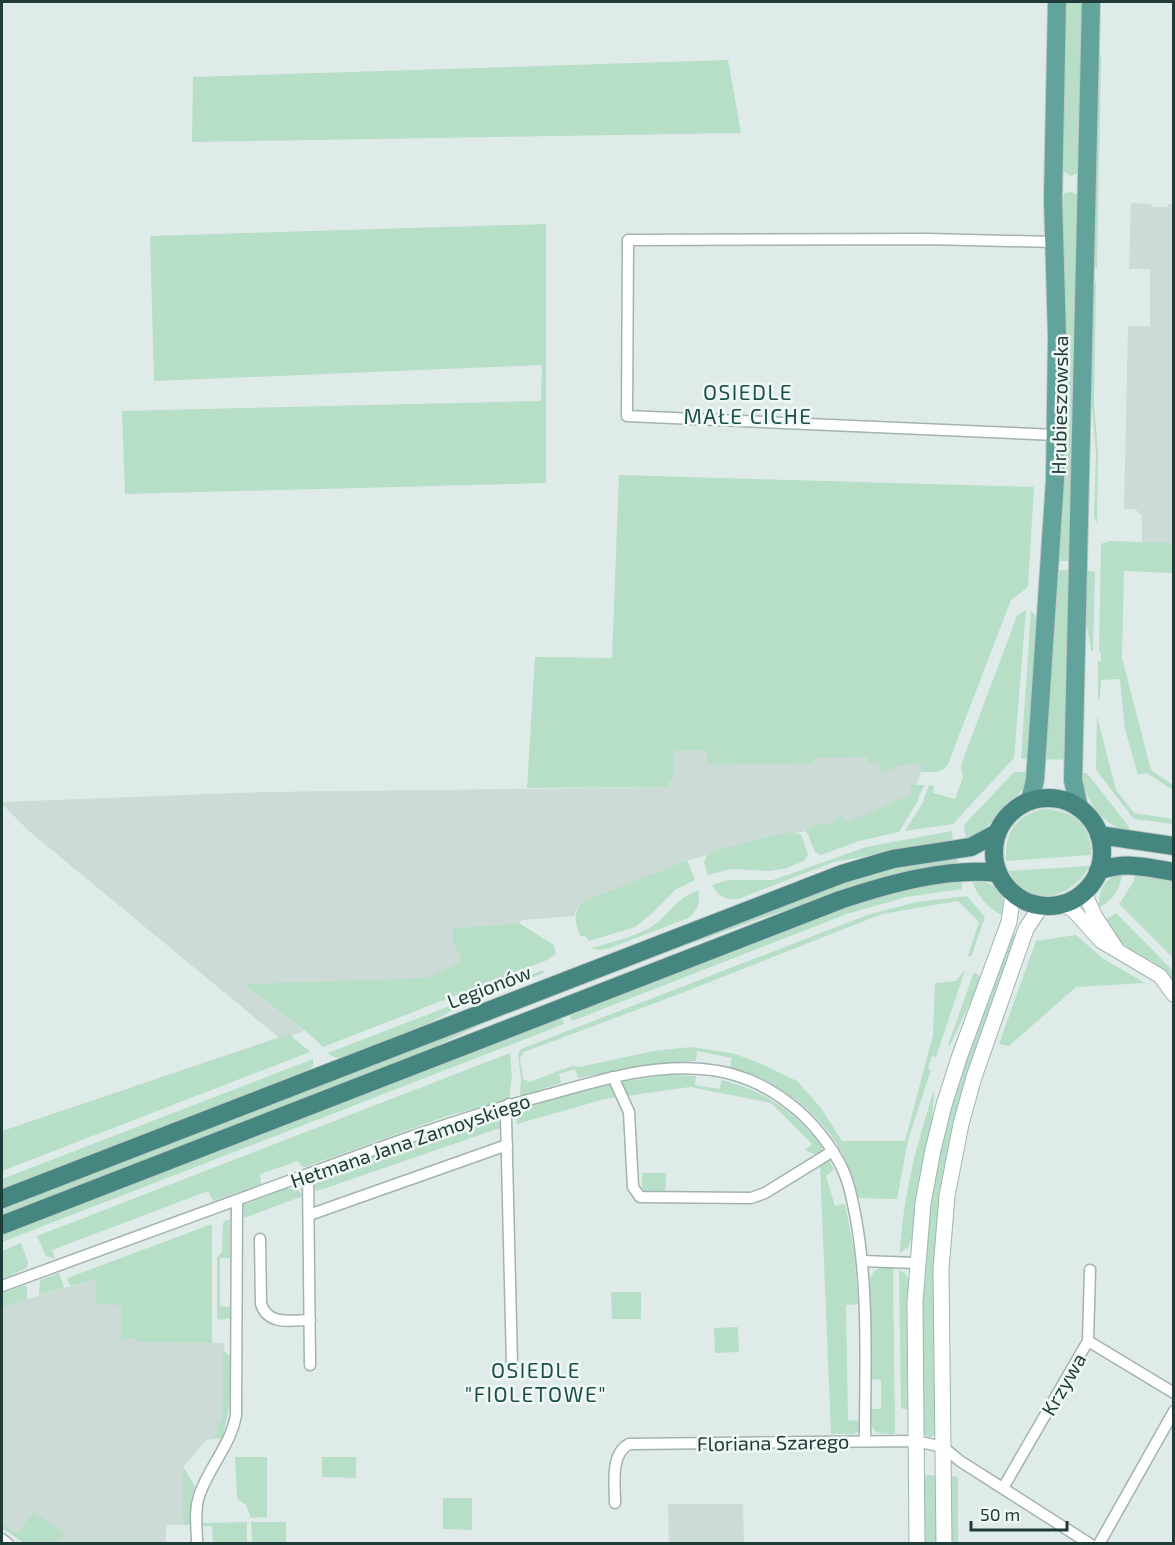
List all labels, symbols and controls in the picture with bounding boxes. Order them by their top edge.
street label: Hrubieszowska [1046,335,1072,475]
district label: OSIEDLE MAŁE CICHE [683,379,813,428]
street label: Legionów [444,959,534,1013]
street label: Hetmana Jana Zamoyskiego [287,1088,533,1192]
street label: Krzywa [1036,1349,1090,1419]
district label: OSIEDLE "FIOLETOWE" [465,1357,607,1406]
street label: Floriana Szarego [697,1429,849,1455]
scale bar [971,1494,1067,1532]
text: 50 m [980,1503,1020,1525]

